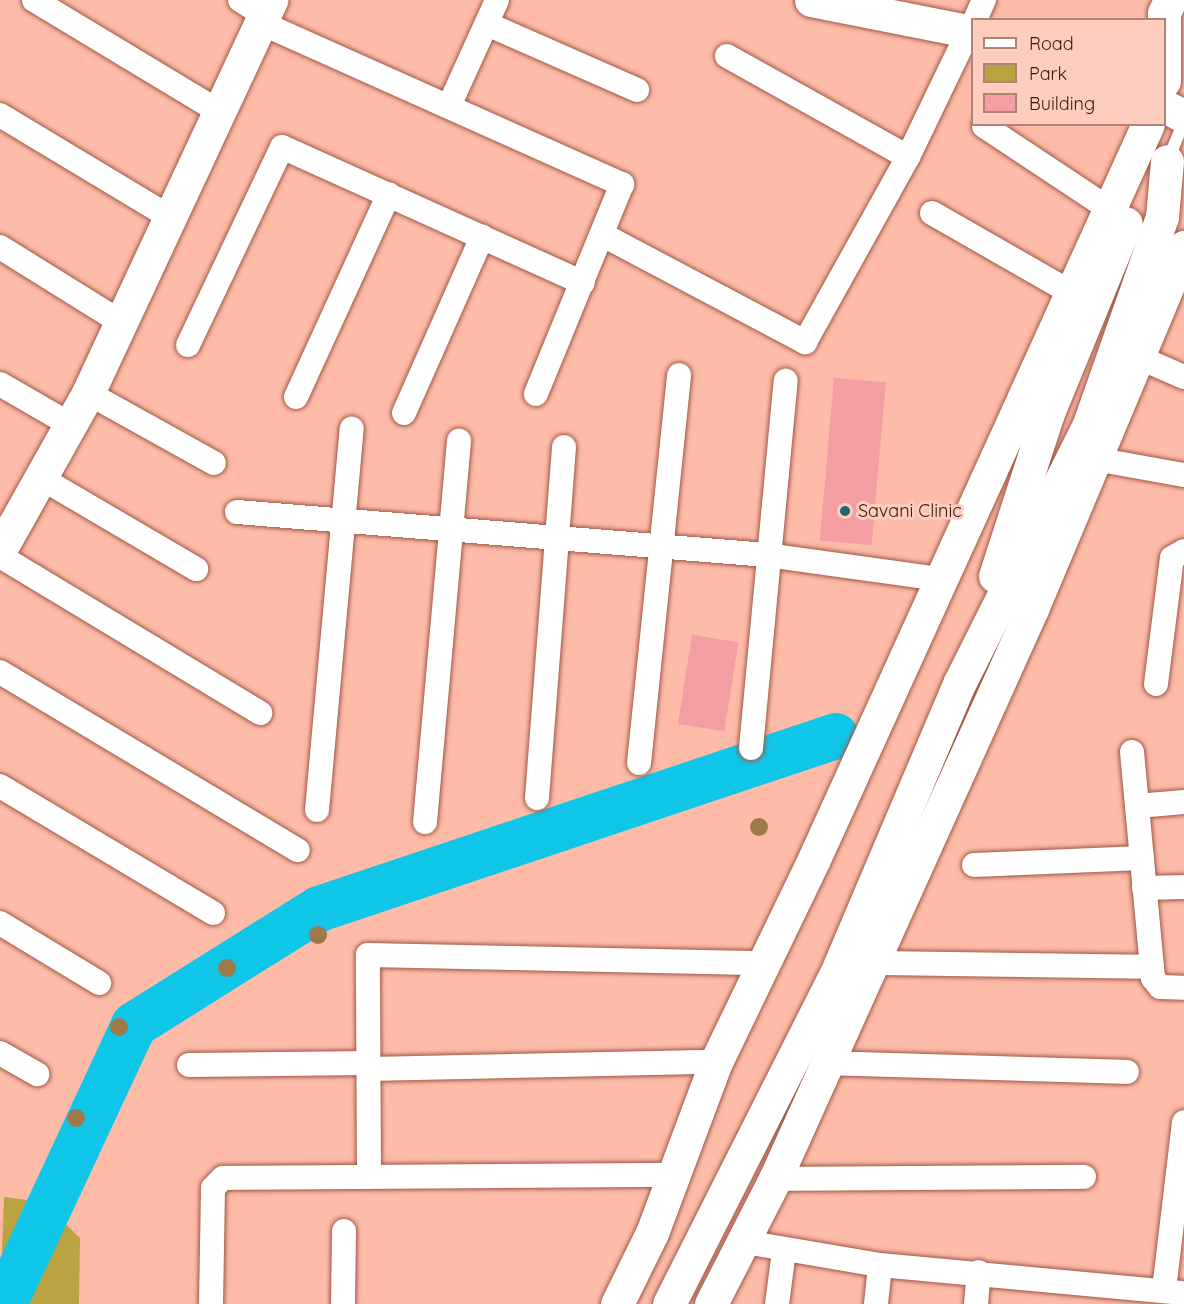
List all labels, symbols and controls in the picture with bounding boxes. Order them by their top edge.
legend [971,18,1166,126]
text: Road [1029,32,1074,55]
text: Park [1029,62,1067,85]
text: Building [1029,92,1095,115]
place label: Savani Clinic [858,500,962,522]
marker: Savani Clinic [836,502,854,520]

